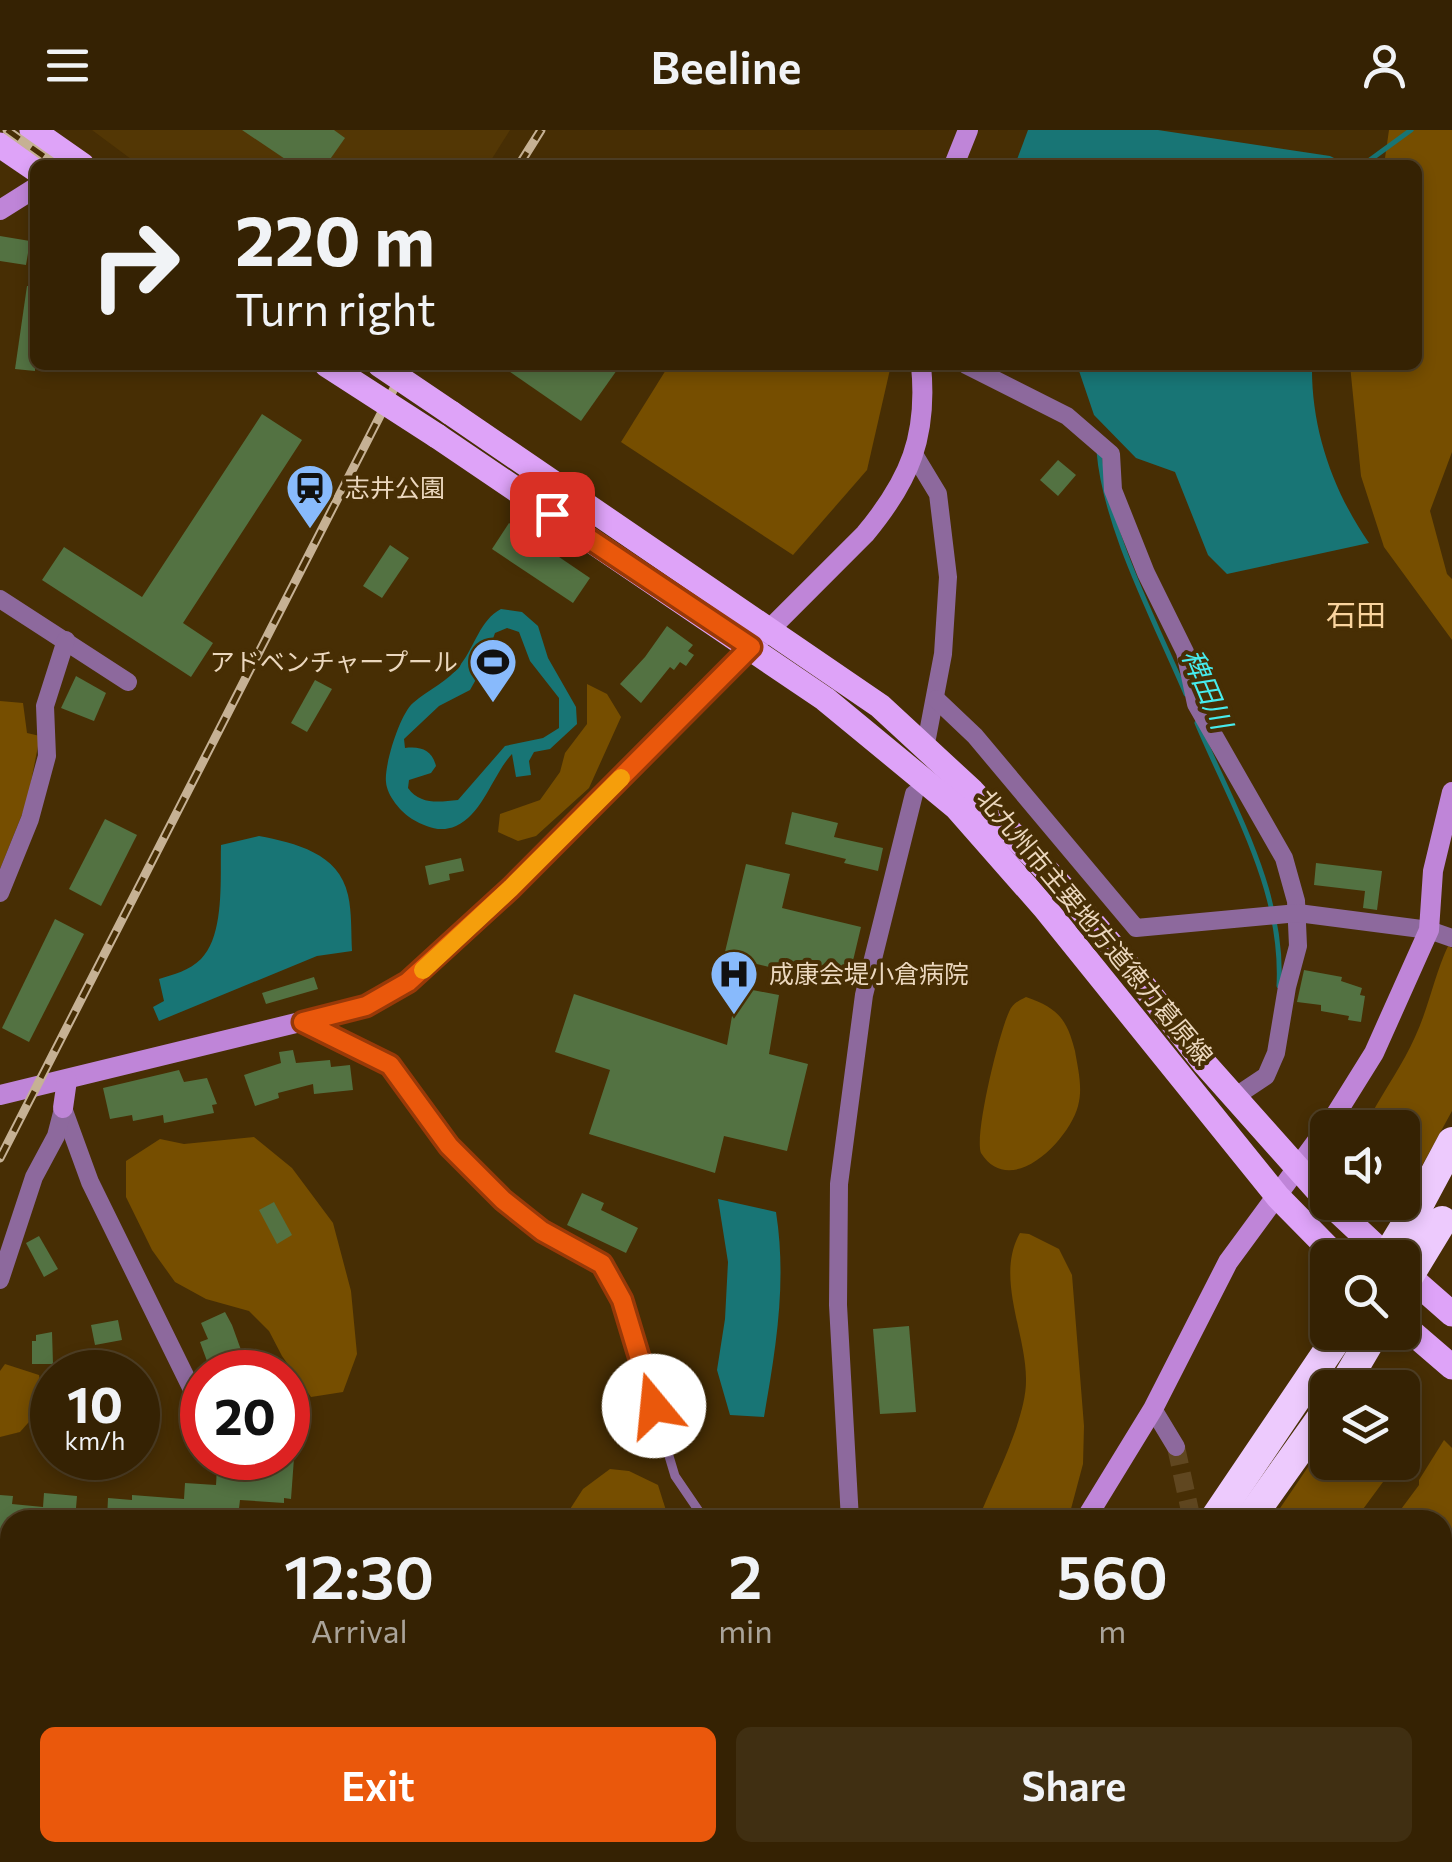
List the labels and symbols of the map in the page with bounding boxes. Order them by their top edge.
station icon: 志井公園 [284,462,336,530]
place label: 志井公園 [345,472,445,502]
pin [510,472,595,557]
district label: 石田 [1326,595,1386,632]
sports icon: アドベンチャープール [467,636,519,704]
water label: 稗田川 [1176,643,1241,737]
place label: アドベンチャープール [210,646,458,676]
street label: 北九州市主要地方道徳力葛原線 [972,783,1220,1070]
hospital icon: 成康会堤小倉病院 [708,948,760,1016]
place label: 成康会堤小倉病院 [769,958,969,988]
speed limit sign: 20 [180,1350,310,1480]
position arrow [602,1354,706,1458]

